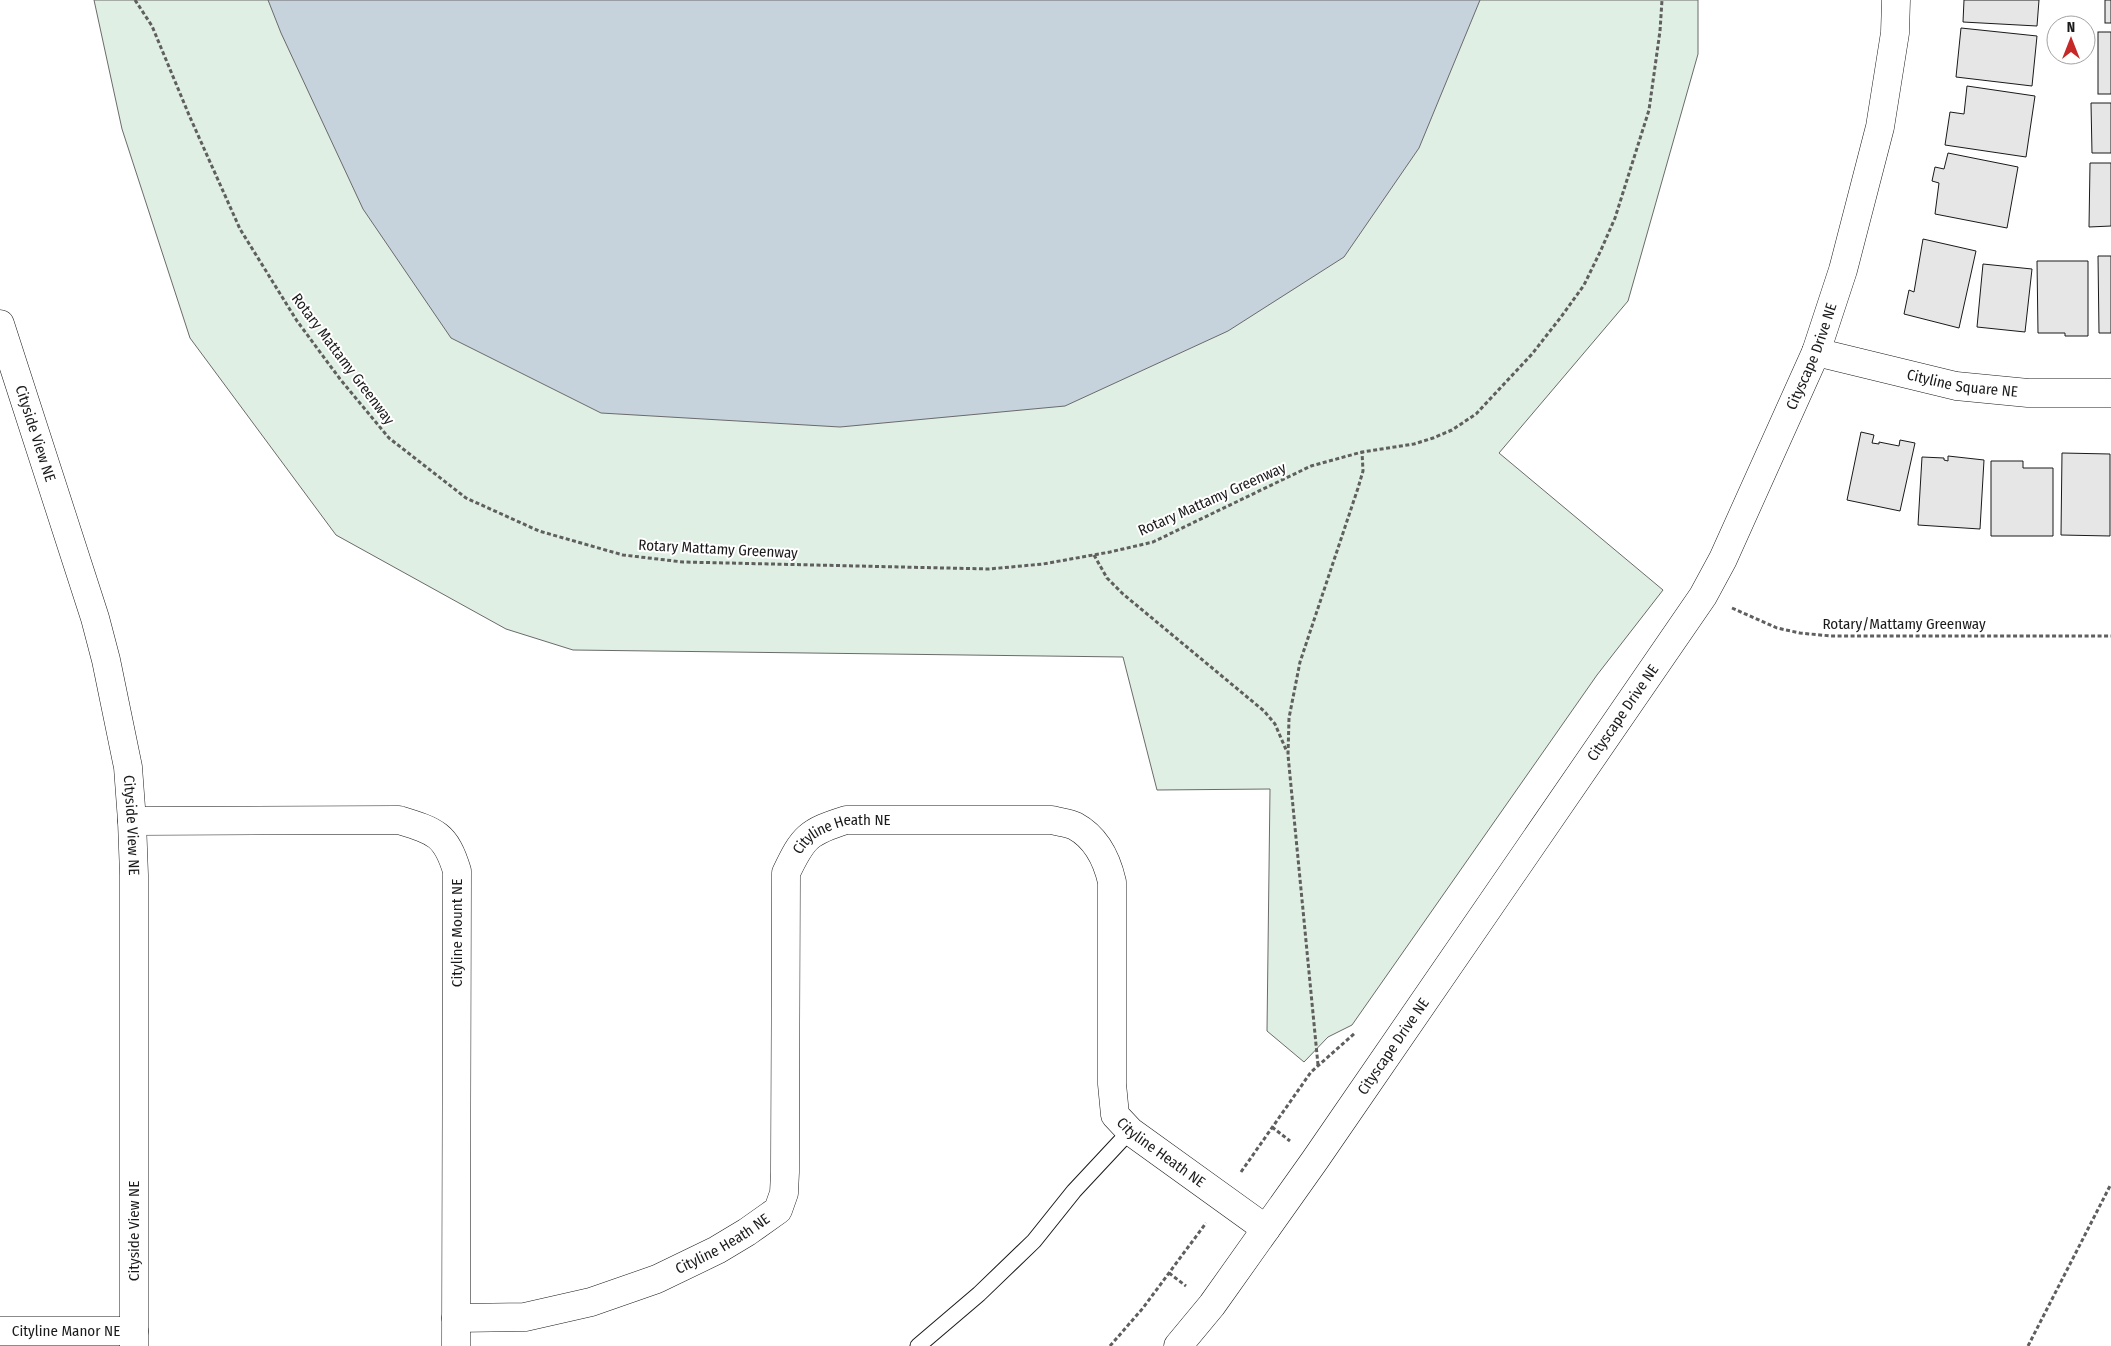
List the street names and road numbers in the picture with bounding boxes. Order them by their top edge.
street label: Rotary Mattamy Greenway [288,290,398,428]
street label: Cityscape Drive NE [1782,301,1840,413]
street label: Cityline Square NE [1905,365,2019,401]
street label: Cityside View NE [11,383,59,484]
street label: Rotary Mattamy Greenway [1135,458,1289,540]
street label: Rotary Mattamy Greenway [638,536,799,562]
street label: Rotary/Mattamy Greenway [1822,615,1986,633]
street label: Cityscape Drive NE [1583,661,1662,765]
street label: Cityside View NE [120,774,143,876]
street label: Cityline Heath NE [789,811,891,857]
street label: Cityline Mount NE [448,879,466,987]
street label: Cityscape Drive NE [1354,995,1433,1098]
street label: Cityline Heath NE [1113,1114,1209,1191]
street label: Cityside View NE [125,1181,143,1281]
street label: Cityline Heath NE [672,1210,773,1278]
street label: Cityline Manor NE [12,1322,120,1340]

